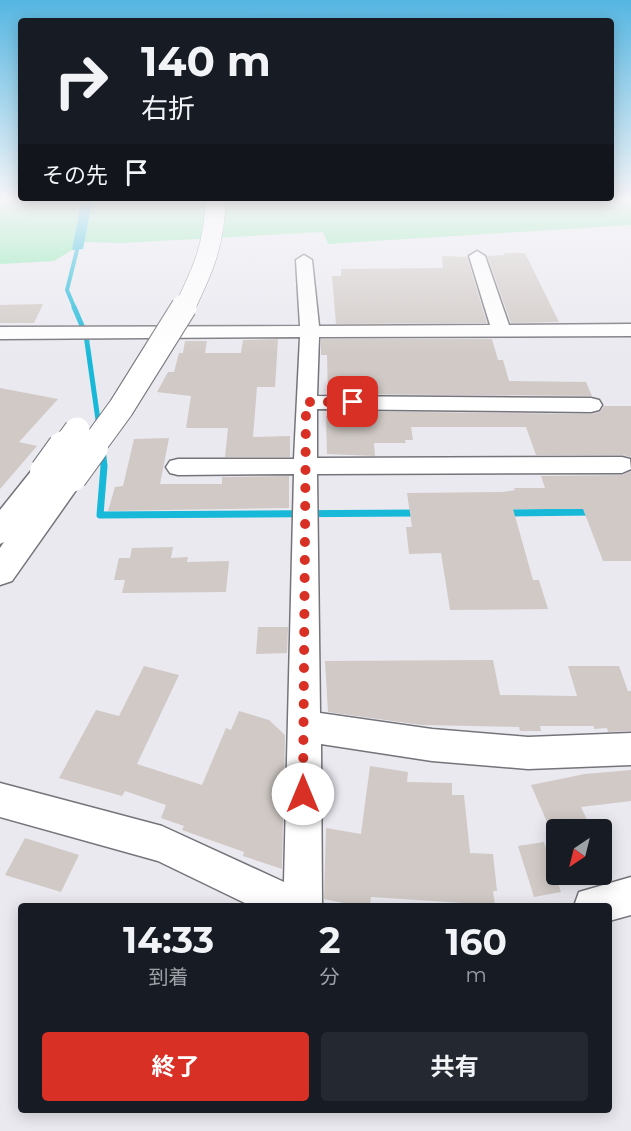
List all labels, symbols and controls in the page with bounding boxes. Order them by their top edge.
text: 140 m [141,35,271,87]
icon: right [42,42,120,120]
text: 右折 [141,92,195,125]
icon: arrive [120,156,153,189]
text: その先 [42,162,108,189]
pin [327,376,378,427]
icon: arrive [336,385,369,418]
position arrow [271,762,335,826]
north arrow [546,819,612,885]
map controls [546,819,612,885]
text: 14:33 [123,918,214,962]
text: 2 [319,918,340,962]
text: 160 [445,920,507,964]
text: m [466,963,487,987]
text: 到着 [149,965,189,989]
text: 分 [320,965,340,989]
button: 終了 [42,1032,309,1101]
button: 共有 [321,1032,588,1101]

